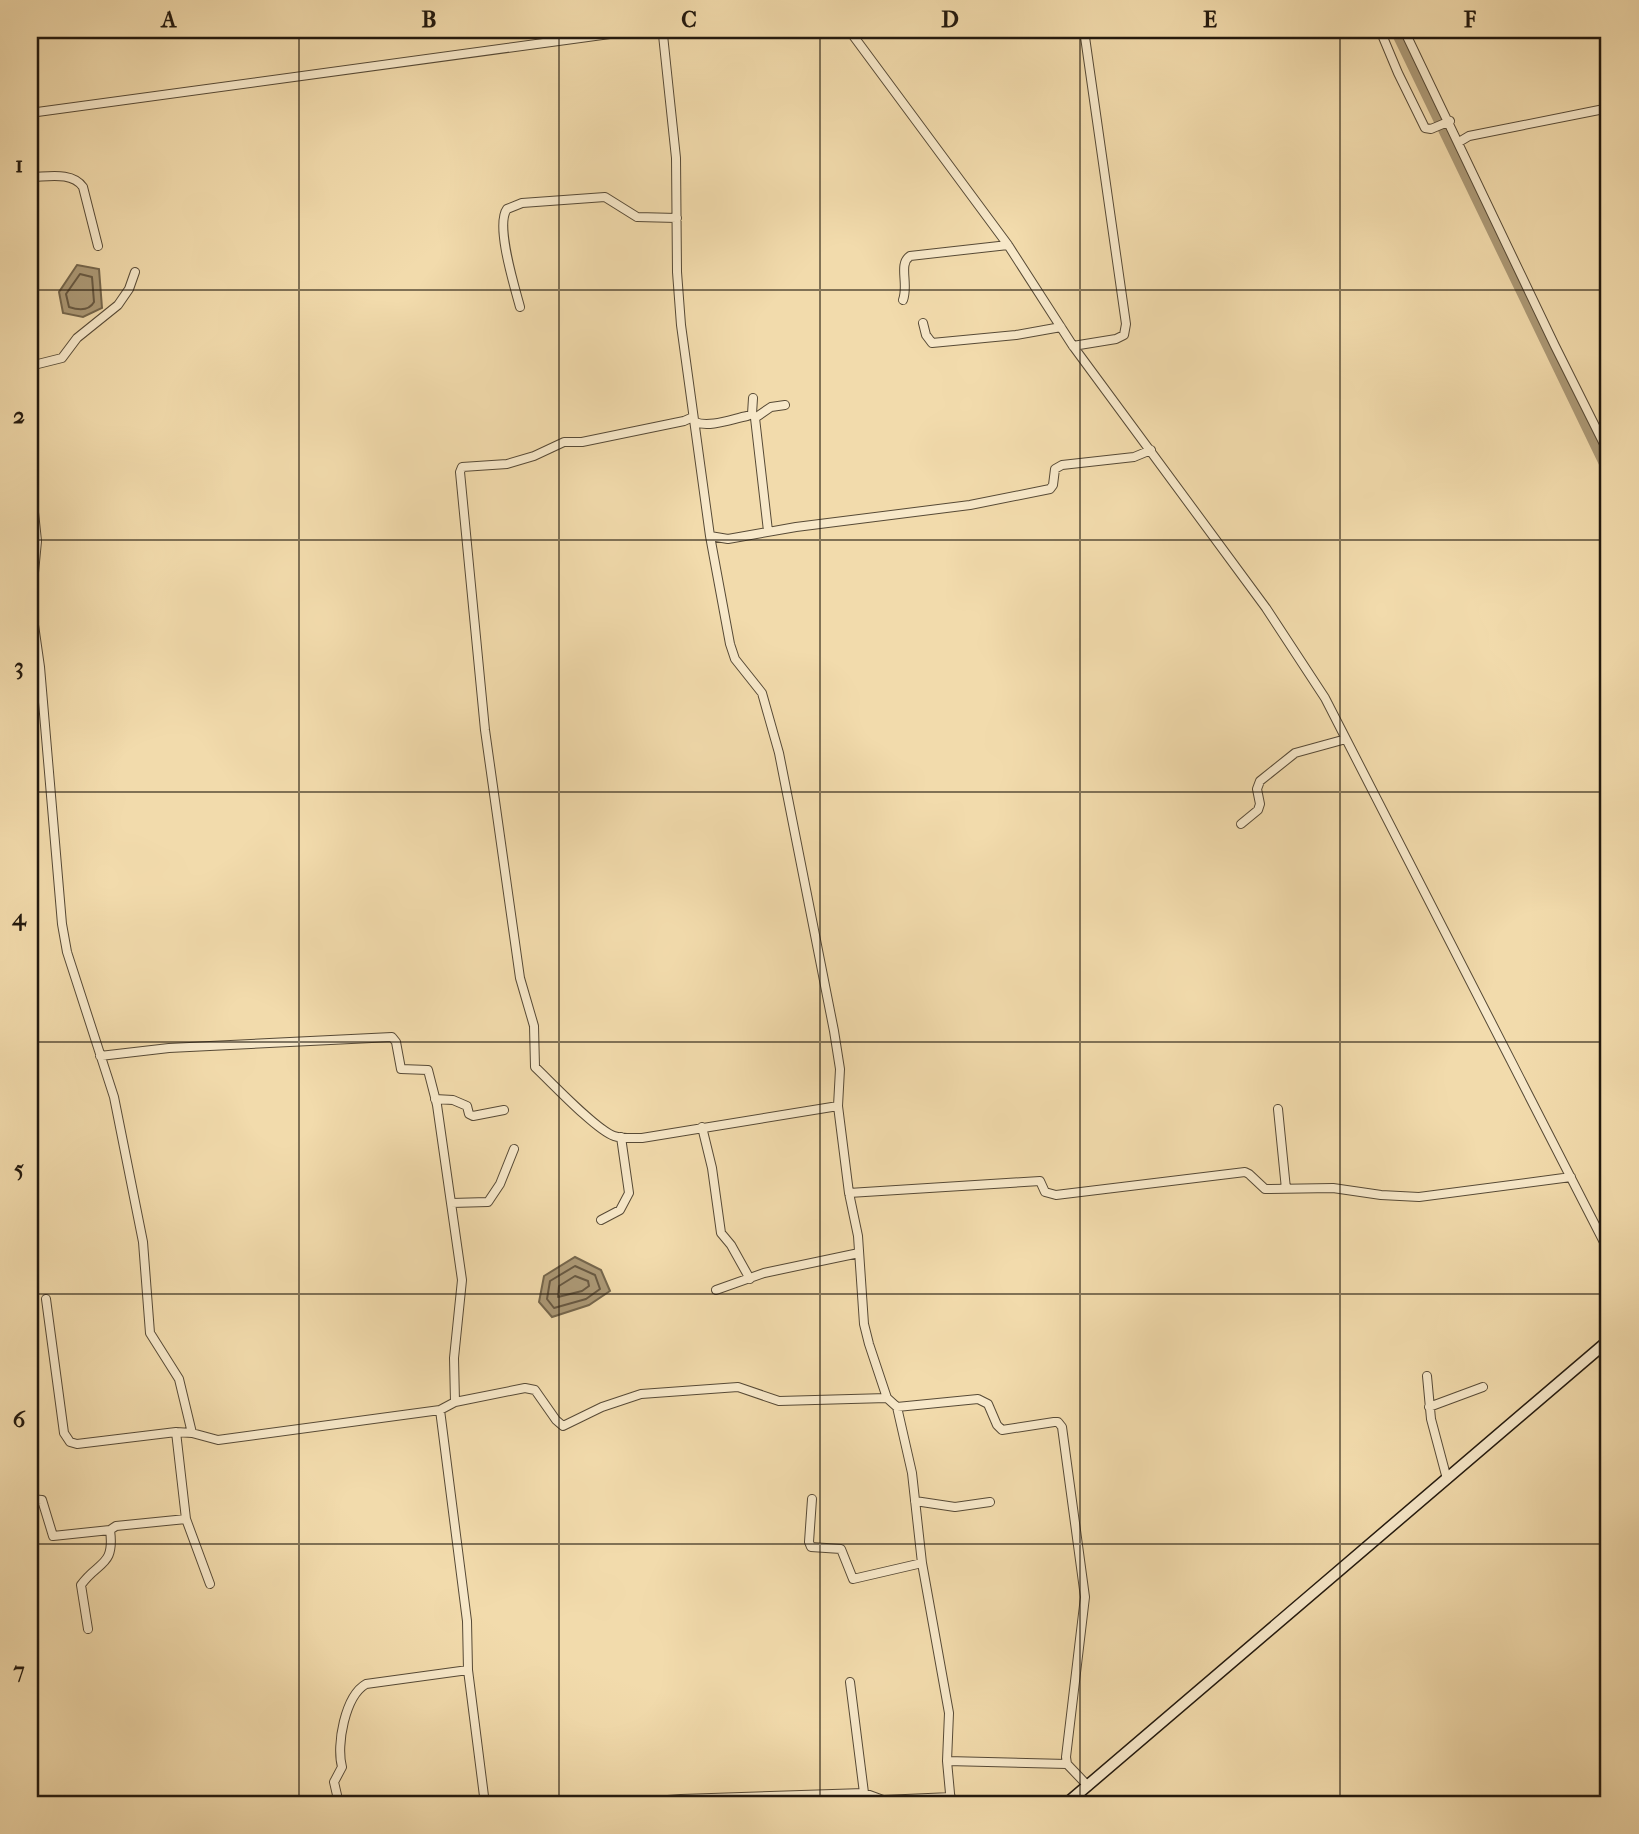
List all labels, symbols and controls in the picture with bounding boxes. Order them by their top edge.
text: A [160,6,178,33]
text: B [422,6,437,33]
text: C [681,6,697,33]
text: D [941,6,959,33]
text: E [1203,6,1217,33]
text: F [1463,6,1477,33]
text: 1 [15,151,23,178]
text: 2 [13,402,25,429]
text: 3 [14,653,24,680]
text: 4 [11,904,27,931]
text: 5 [14,1155,24,1182]
text: 6 [13,1406,26,1433]
text: 7 [12,1657,25,1684]

